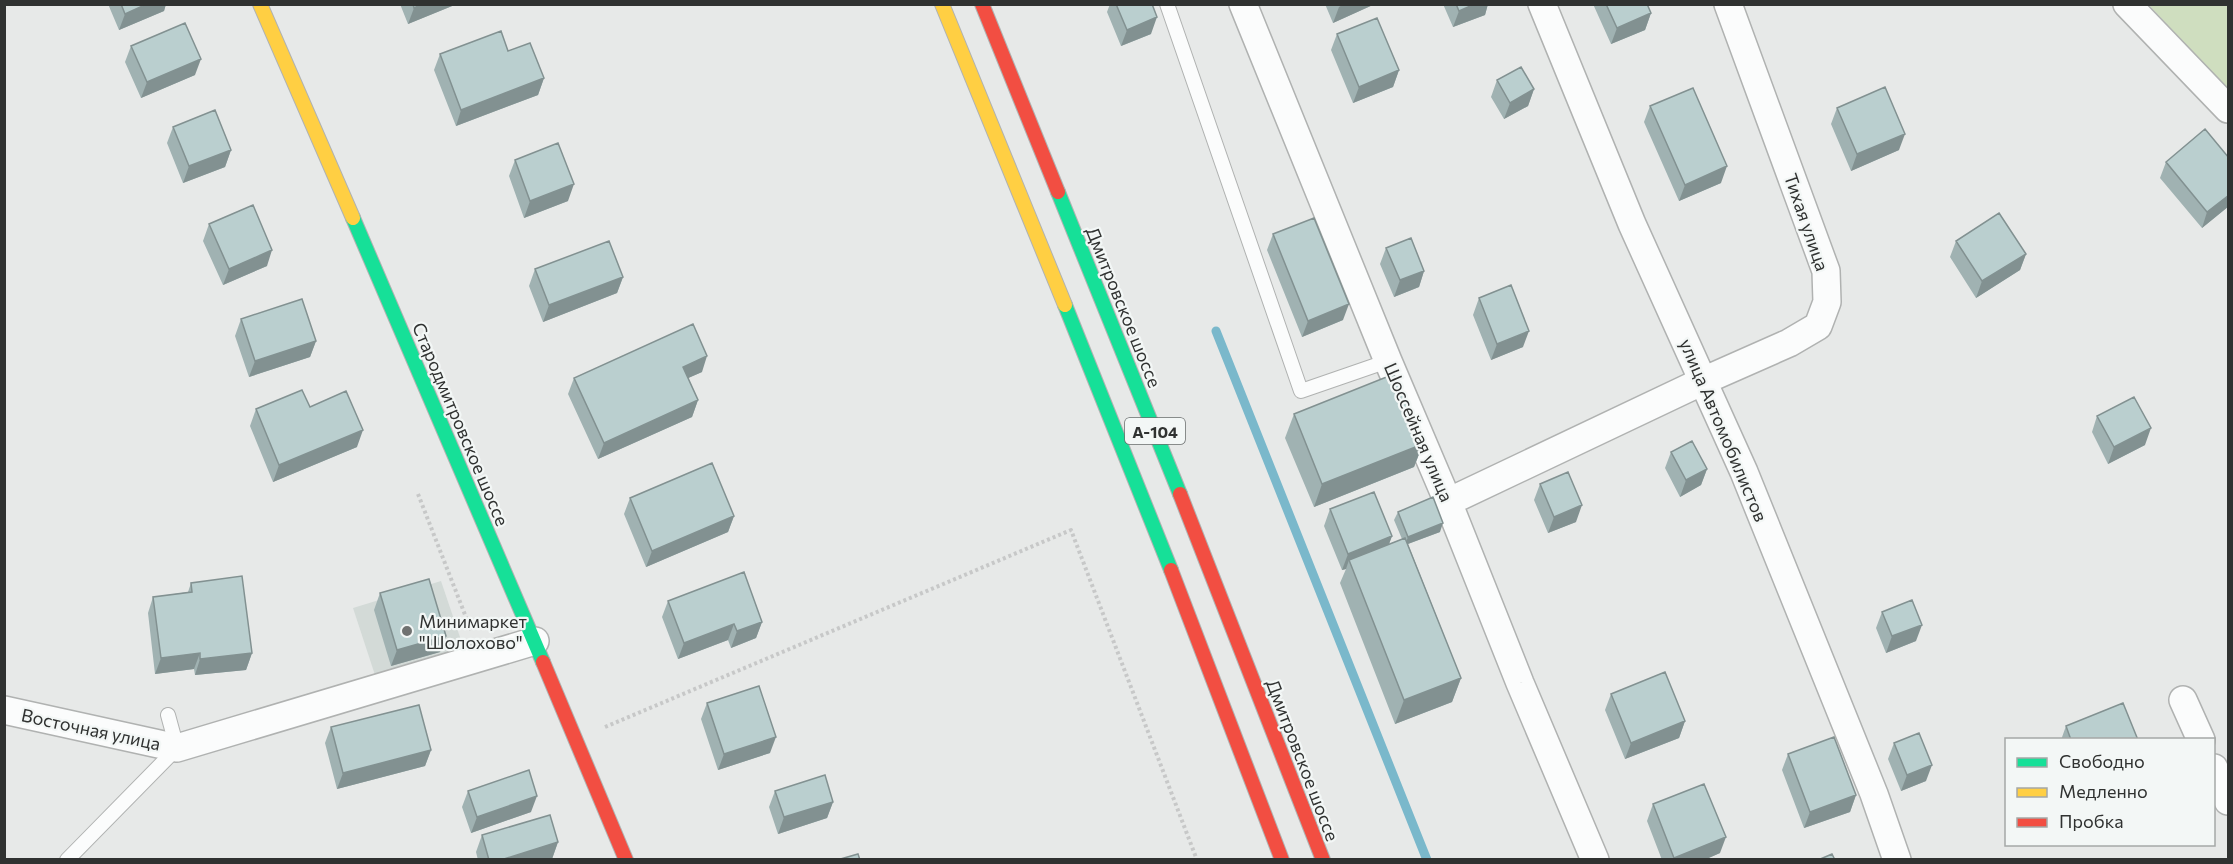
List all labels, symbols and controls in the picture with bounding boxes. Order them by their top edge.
street label: Тихая улица [1780,170,1834,274]
street label: Дмитровское шоссе [1082,223,1166,391]
street label: Стародмитровское шоссе [408,319,514,529]
street label: улица Автомобилистов [1675,335,1773,525]
street label: Шоссейная улица [1380,359,1458,505]
road number: А-104 [1125,418,1185,444]
place label: Минимаркет "Шолохово" [419,610,528,653]
marker: Минимаркет "Шолохово" [400,624,414,638]
street label: Дмитровское шоссе [1262,676,1344,844]
street label: Восточная улица [19,704,163,754]
legend [2005,738,2215,846]
text: Свободно [2059,750,2145,772]
text: Медленно [2059,780,2148,802]
text: Пробка [2059,810,2124,832]

